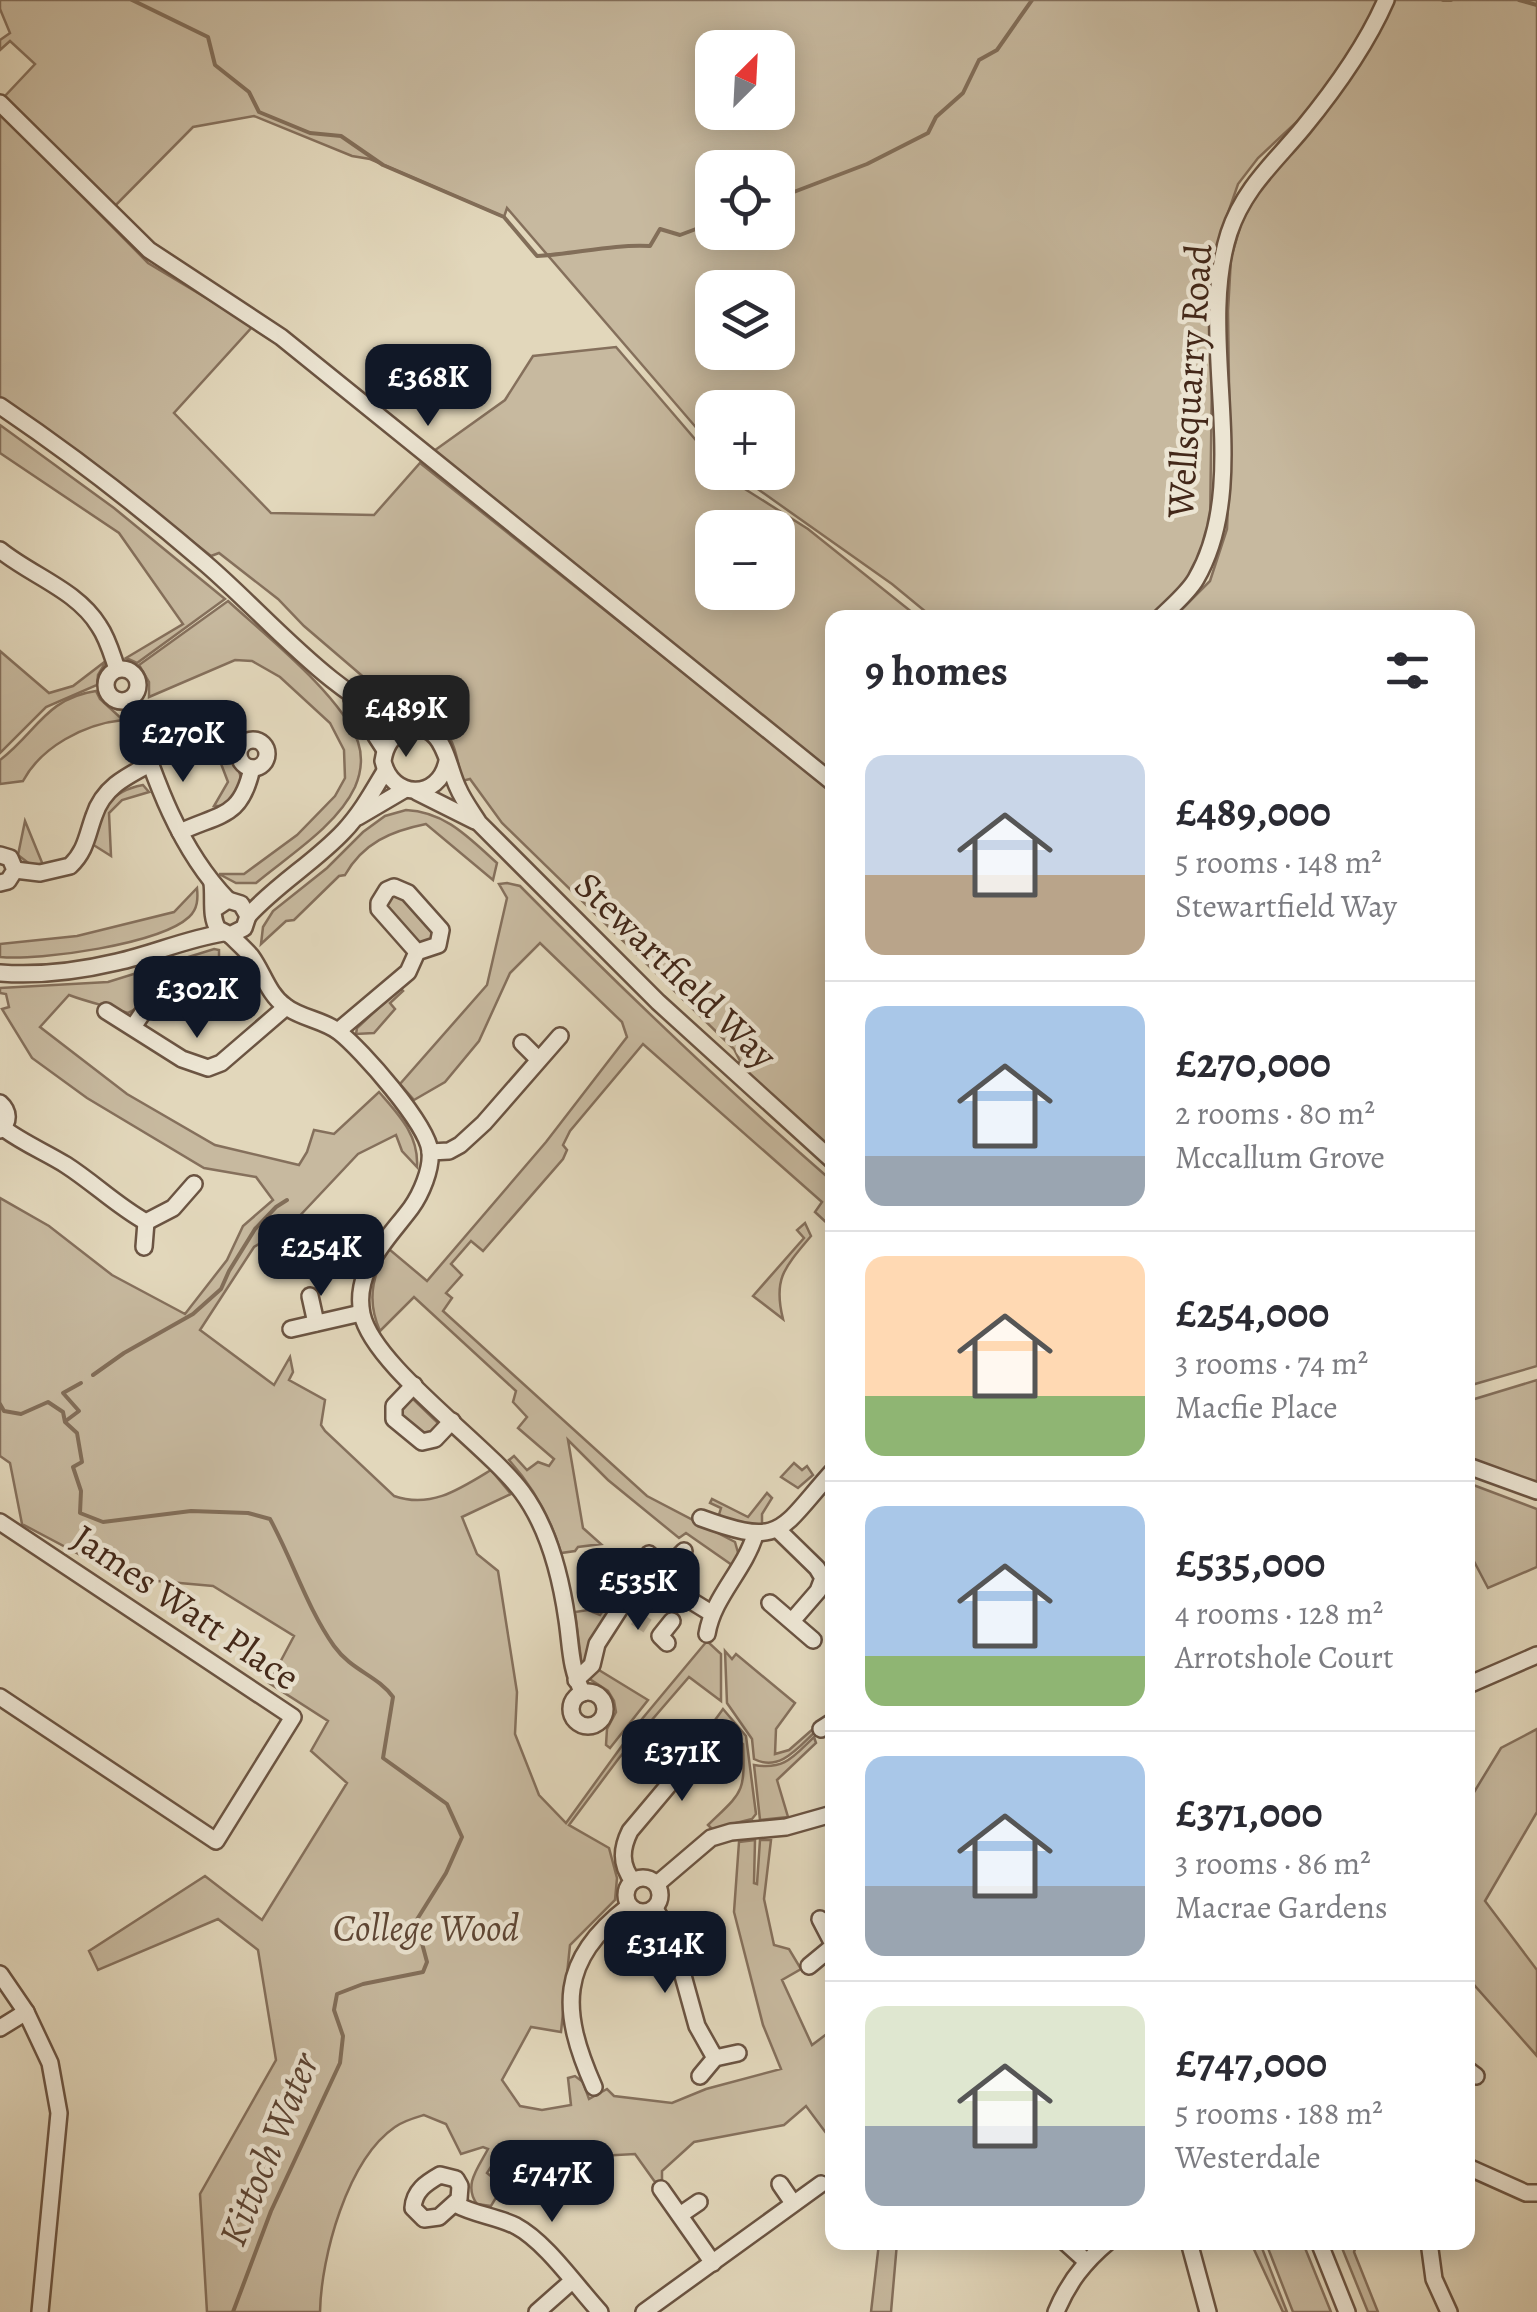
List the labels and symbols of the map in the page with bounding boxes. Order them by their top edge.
north arrow [695,30,795,130]
street label: Wellsquarry Road [1153,242,1225,521]
pin: £368K [358,344,498,429]
pin: £489K [336,675,476,760]
pin: £270K [113,700,253,785]
street label: Stewartfield Way [563,860,790,1081]
pin: £302K [127,956,267,1041]
pin: £254K [251,1214,391,1299]
street label: James Watt Place [62,1512,310,1702]
pin: £535K [568,1548,708,1633]
pin: £371K [612,1719,752,1804]
park label: College Wood [333,1902,520,1954]
pin: £314K [595,1911,735,1996]
water label: Kittoch Water [205,2043,333,2254]
pin: £747K [482,2140,622,2225]

